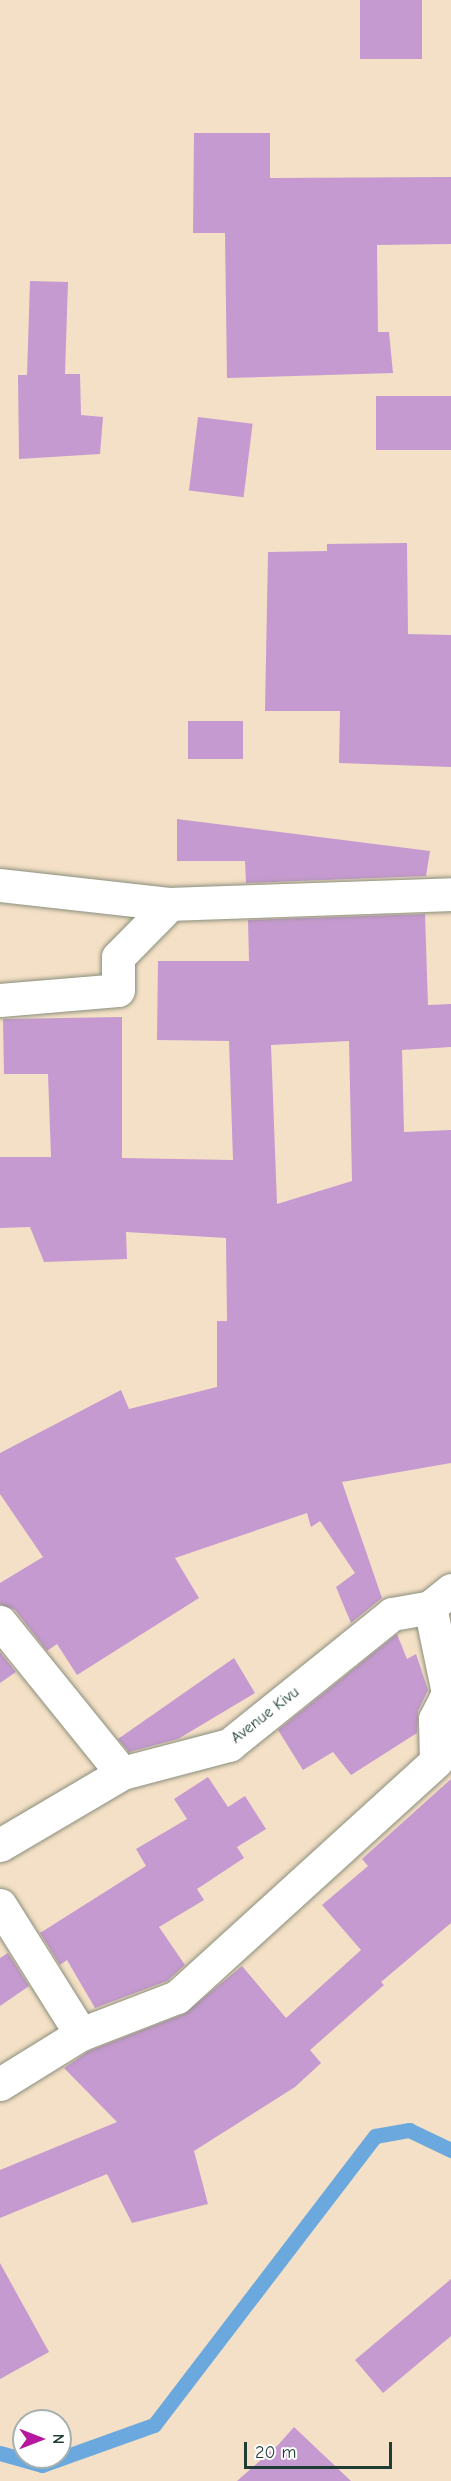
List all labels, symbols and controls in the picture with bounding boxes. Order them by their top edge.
street label: Avenue Kivu [227,1682,303,1748]
north arrow [12,2409,72,2469]
scale bar [247,2430,396,2468]
text: N [49,2434,67,2444]
text: 20 m [255,2442,296,2463]

